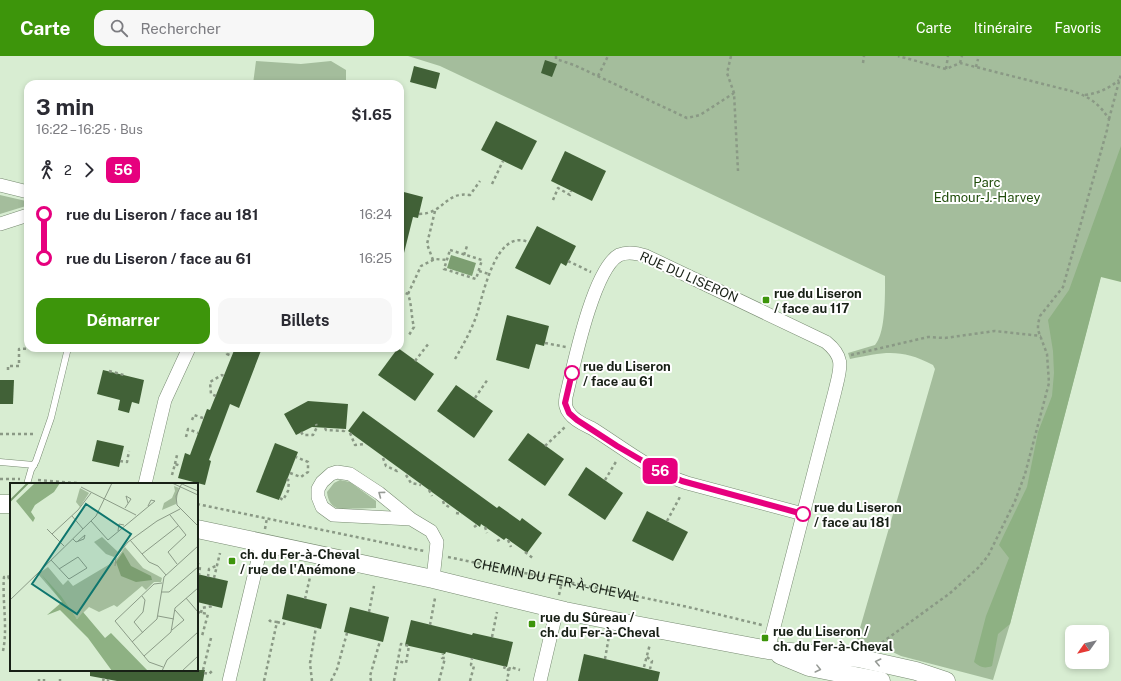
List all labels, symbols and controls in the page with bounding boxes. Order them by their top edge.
search box [94,10,374,46]
text: Carte [20,17,70,39]
icon: search [108,17,130,39]
text: Rechercher [140,20,221,37]
text: Carte [916,20,952,36]
text: Itinéraire [974,20,1032,36]
text: Favoris [1054,20,1101,36]
text: 3 min [36,94,94,120]
text: $1.65 [351,106,392,123]
text: 16:22 – 16:25 · Bus [36,122,143,137]
icon: walk [36,159,58,181]
icon: forward [78,159,100,181]
text: 56 [114,162,132,178]
text: 2 [64,163,72,178]
park label: Parc Edmour-J.-Harvey [934,175,1040,205]
text: rue du Liseron / face au 181 [66,206,258,223]
text: 16:24 [360,207,392,222]
street label: RUE DU LISERON [637,249,741,305]
text: rue du Liseron / face au 61 [66,250,252,267]
text: 16:25 [359,251,392,266]
place label: rue du Liseron / face au 117 [774,286,862,316]
marker: rue du Liseron / face au 117 [761,295,771,305]
button: Démarrer [36,298,210,344]
button: Billets [218,298,392,344]
place label: rue du Liseron / face au 61 [583,359,671,389]
marker: rue du Liseron / face au 61 [564,365,580,381]
line badge: 56 [642,458,678,484]
text: 56 [651,463,669,479]
inset map [10,483,198,671]
one-way arrow [378,492,385,499]
place label: rue du Liseron / face au 181 [814,500,902,530]
marker: rue du Liseron / face au 181 [795,506,811,522]
place label: ch. du Fer-à-Cheval / rue de l'Anémone [240,547,360,577]
street label: CHEMIN DU FER-À-CHEVAL [472,555,641,604]
marker: ch. du Fer-à-Cheval / rue de l'Anémone [227,556,237,566]
place label: rue du Sûreau / ch. du Fer-à-Cheval [540,610,660,640]
marker: rue du Sûreau / ch. du Fer-à-Cheval [527,619,537,629]
place label: rue du Liseron / ch. du Fer-à-Cheval [773,624,893,654]
north arrow [1065,625,1109,669]
map controls [1065,625,1109,669]
marker: rue du Liseron / ch. du Fer-à-Cheval [760,633,770,643]
one-way arrow [875,659,881,667]
one-way arrow [814,664,821,673]

